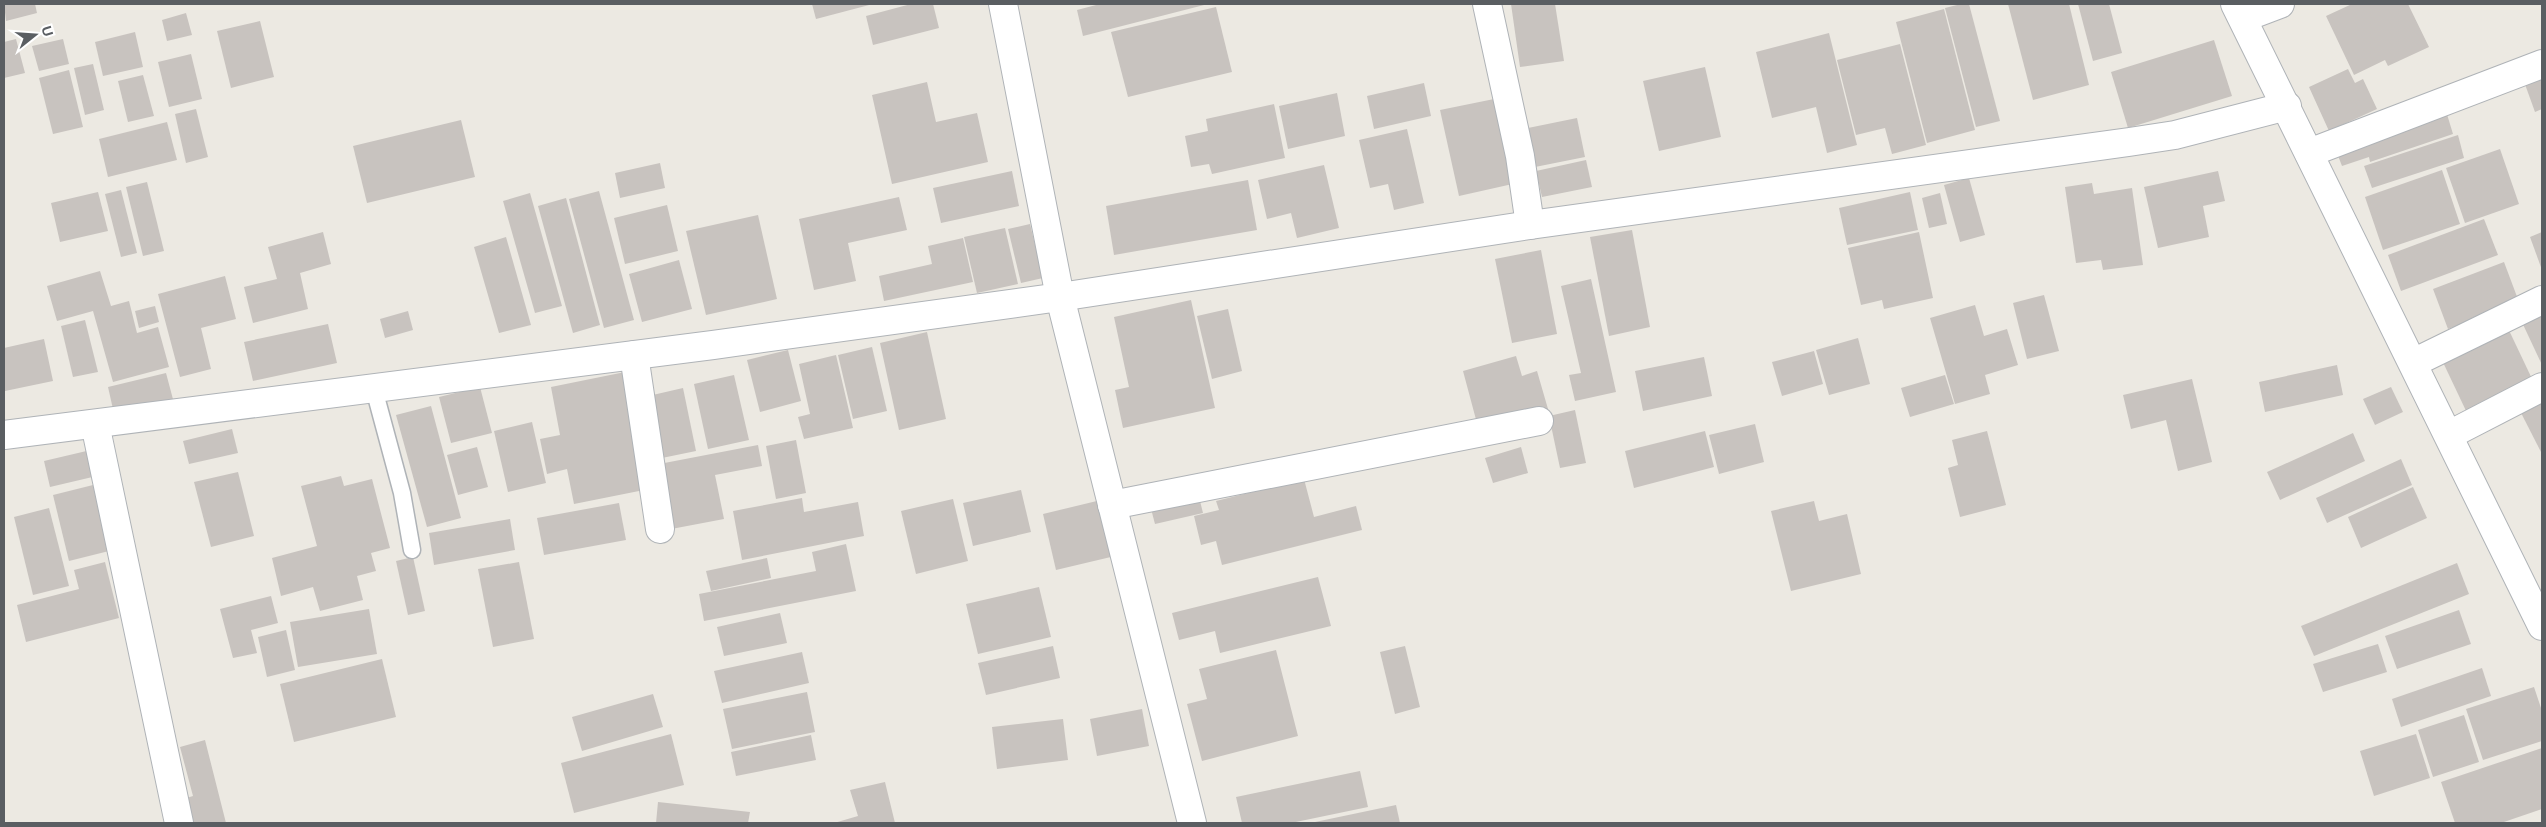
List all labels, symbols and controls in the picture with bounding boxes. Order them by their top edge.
north arrow [10,10,60,60]
text: U [38,24,57,38]

